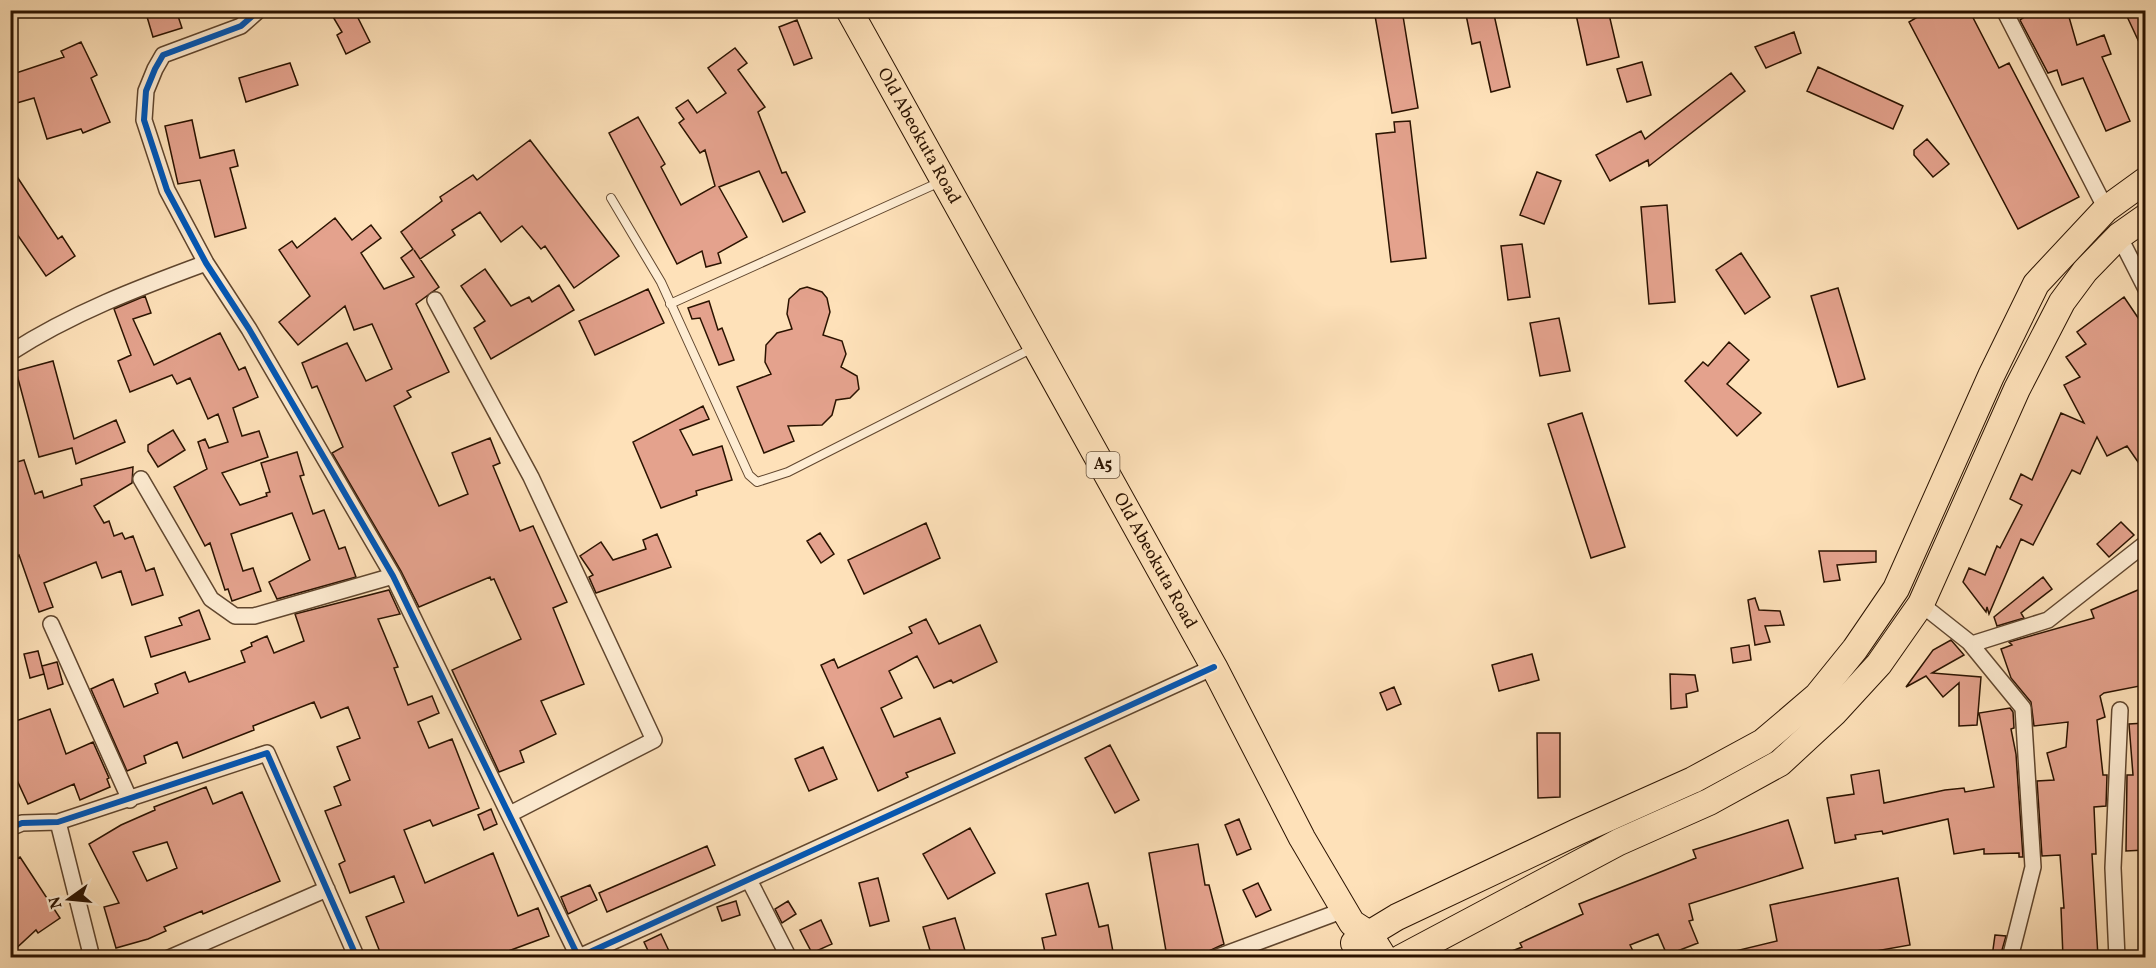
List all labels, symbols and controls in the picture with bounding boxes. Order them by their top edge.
street label: Old Abeokuta Road [871,63,967,209]
road number: A5 [1086,452,1120,478]
street label: Old Abeokuta Road [1107,488,1203,633]
north arrow [39,869,99,929]
text: N [44,894,69,911]

